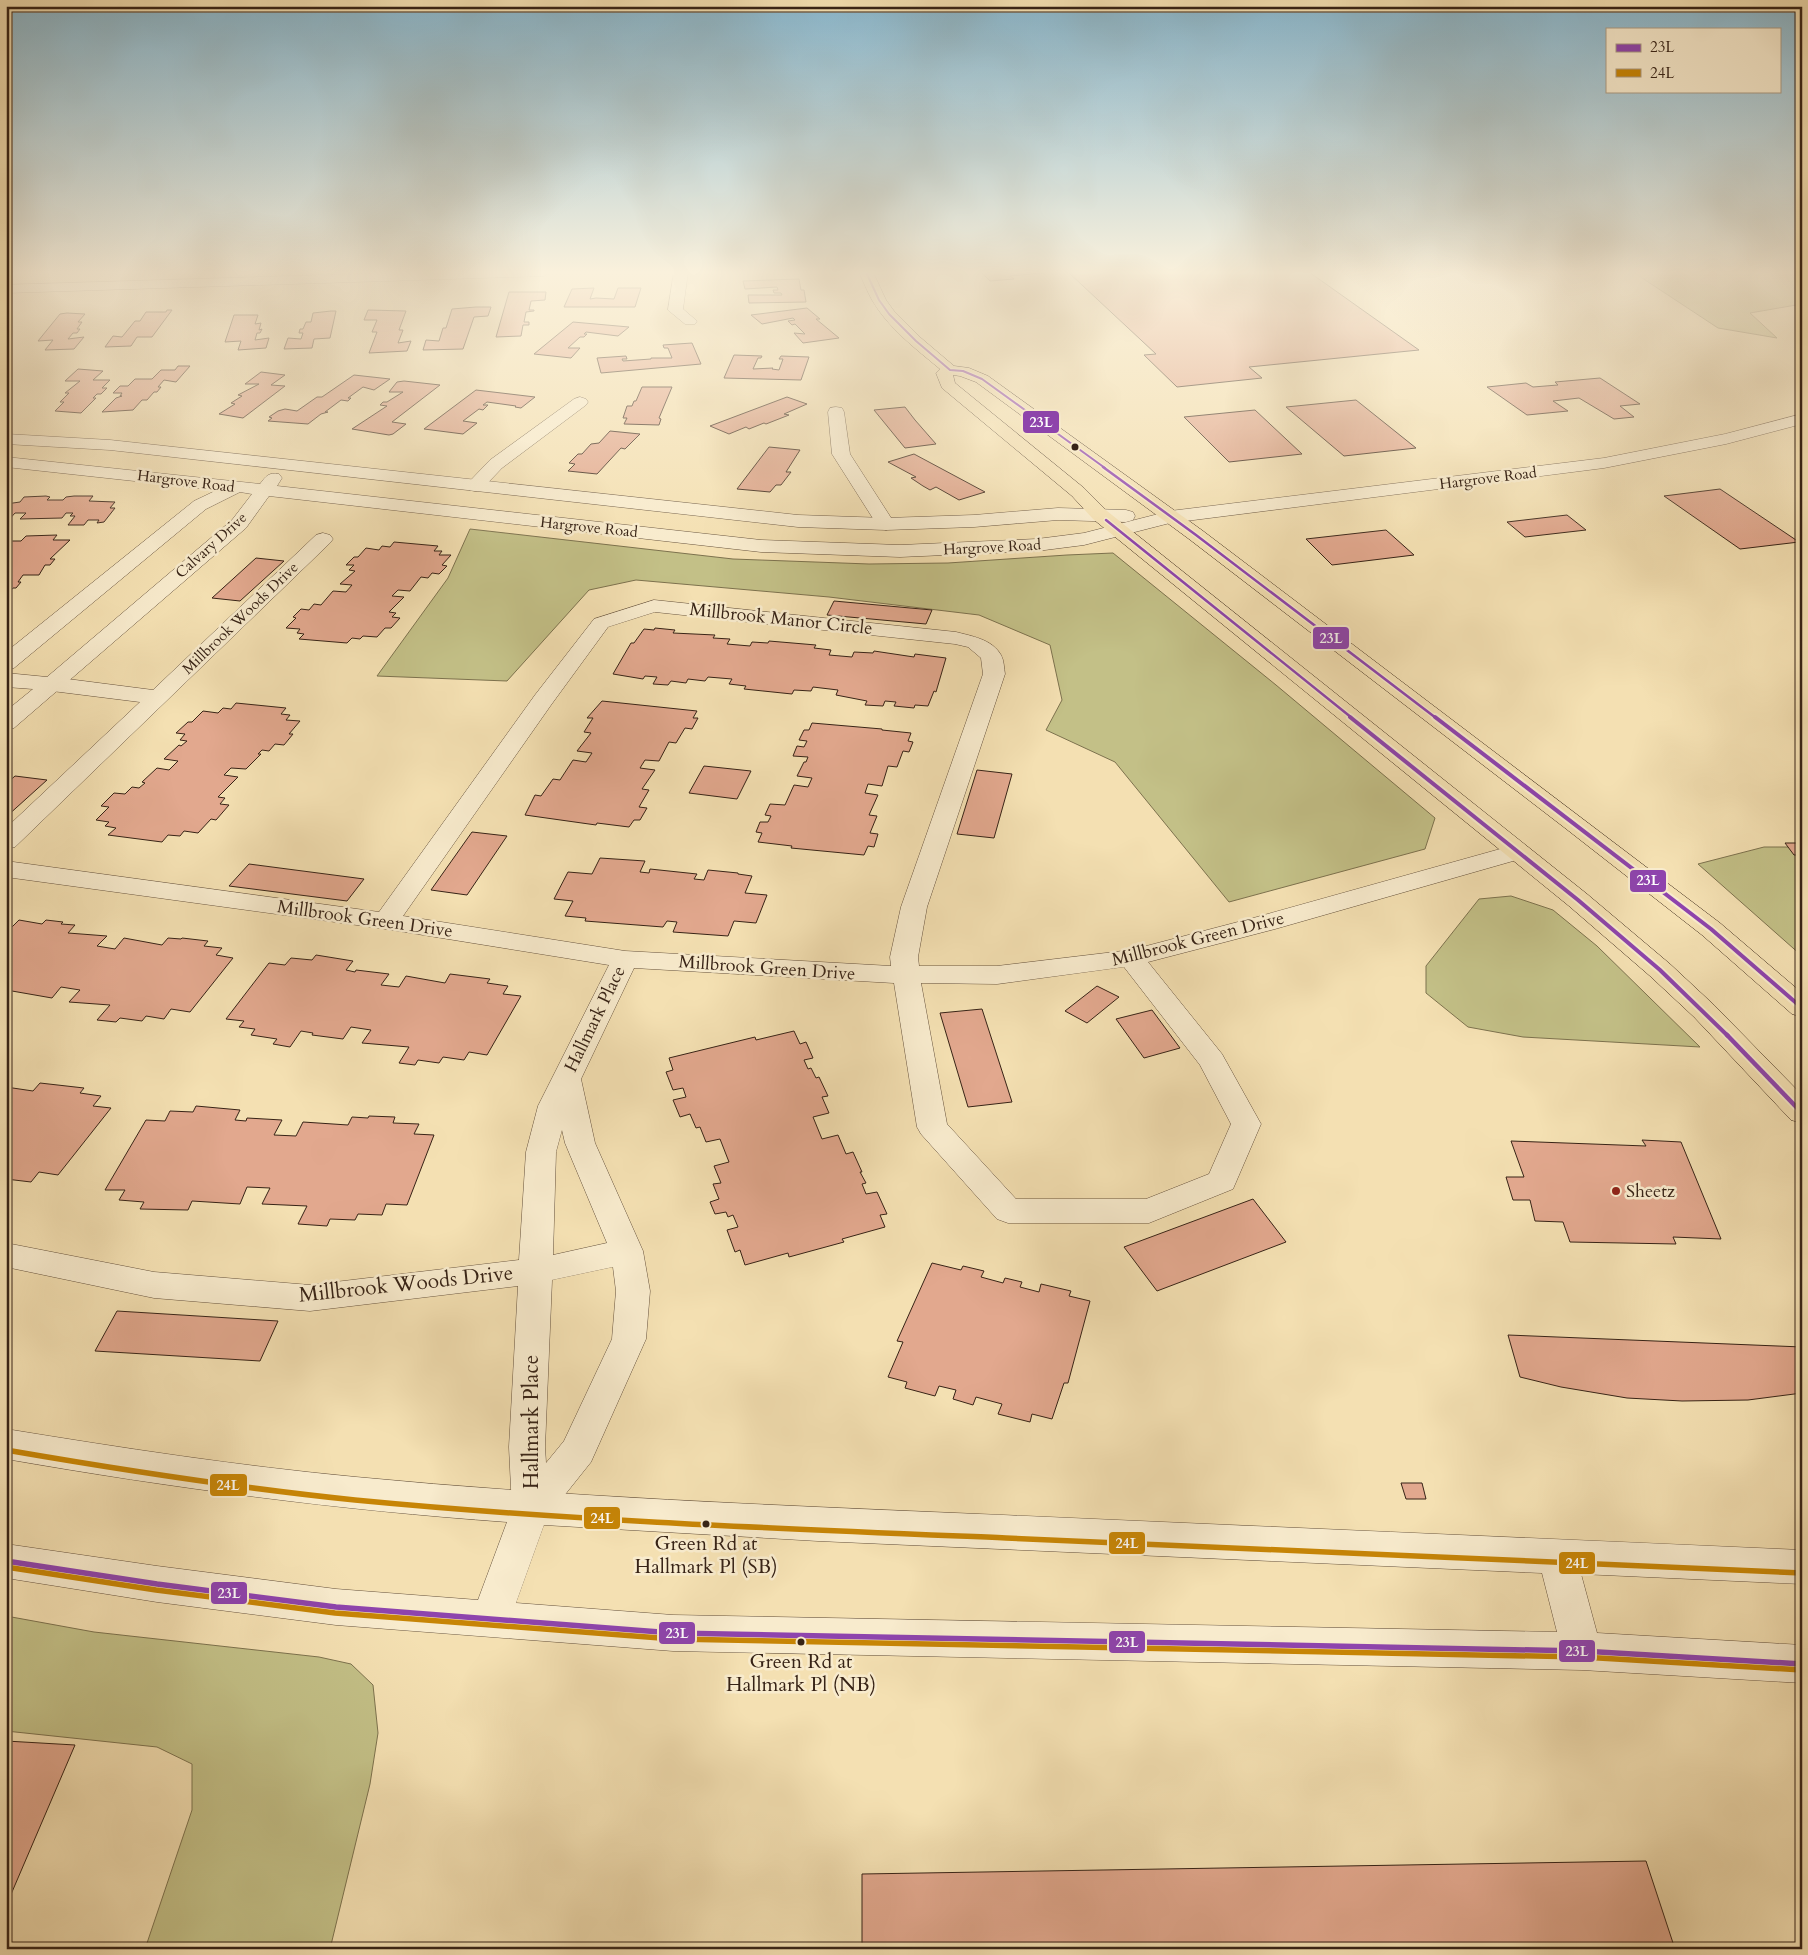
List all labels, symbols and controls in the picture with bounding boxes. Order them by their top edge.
legend [1606,28,1780,92]
text: 23L [1650,37,1675,57]
text: 24L [1650,63,1675,83]
line badge: 23L [1022,410,1060,434]
text: 23L [1029,413,1053,432]
unlabelled marker [1070,442,1080,452]
street label: Hargrove Road [1438,462,1538,494]
street label: Hargrove Road [136,465,236,497]
street label: Calvary Drive [171,507,251,582]
street label: Hargrove Road [539,512,639,542]
street label: Hargrove Road [943,534,1041,560]
street label: Millbrook Woods Drive [178,557,302,679]
street label: Millbrook Manor Circle [688,597,874,641]
line badge: 23L [1312,626,1350,650]
text: 23L [1319,629,1343,648]
line badge: 23L [1629,869,1667,893]
text: 23L [1636,871,1660,890]
street label: Millbrook Green Drive [276,894,454,944]
street label: Millbrook Green Drive [1109,905,1287,973]
street label: Millbrook Green Drive [678,949,856,987]
street label: Hallmark Place [558,962,632,1076]
place label: Sheetz [1626,1179,1675,1204]
marker: Sheetz [1610,1185,1622,1197]
street label: Millbrook Woods Drive [297,1258,515,1310]
street label: Hallmark Place [517,1355,546,1489]
line badge: 24L [209,1473,248,1497]
text: 24L [216,1476,240,1495]
line badge: 24L [583,1506,621,1530]
text: 24L [590,1509,614,1528]
marker: Green Rd at Hallmark Pl (SB) [701,1519,711,1529]
place label: Green Rd at Hallmark Pl (SB) [634,1530,778,1580]
line badge: 24L [1108,1531,1146,1555]
text: 24L [1115,1534,1139,1553]
line badge: 24L [1558,1551,1596,1575]
text: 24L [1565,1554,1589,1573]
line badge: 23L [210,1581,248,1605]
text: 23L [217,1584,241,1603]
line badge: 23L [658,1621,696,1645]
text: 23L [665,1624,689,1643]
line badge: 23L [1108,1630,1146,1654]
text: 23L [1115,1633,1139,1652]
marker: Green Rd at Hallmark Pl (NB) [796,1637,806,1647]
line badge: 23L [1558,1639,1596,1663]
text: 23L [1565,1642,1589,1661]
place label: Green Rd at Hallmark Pl (NB) [726,1648,876,1698]

